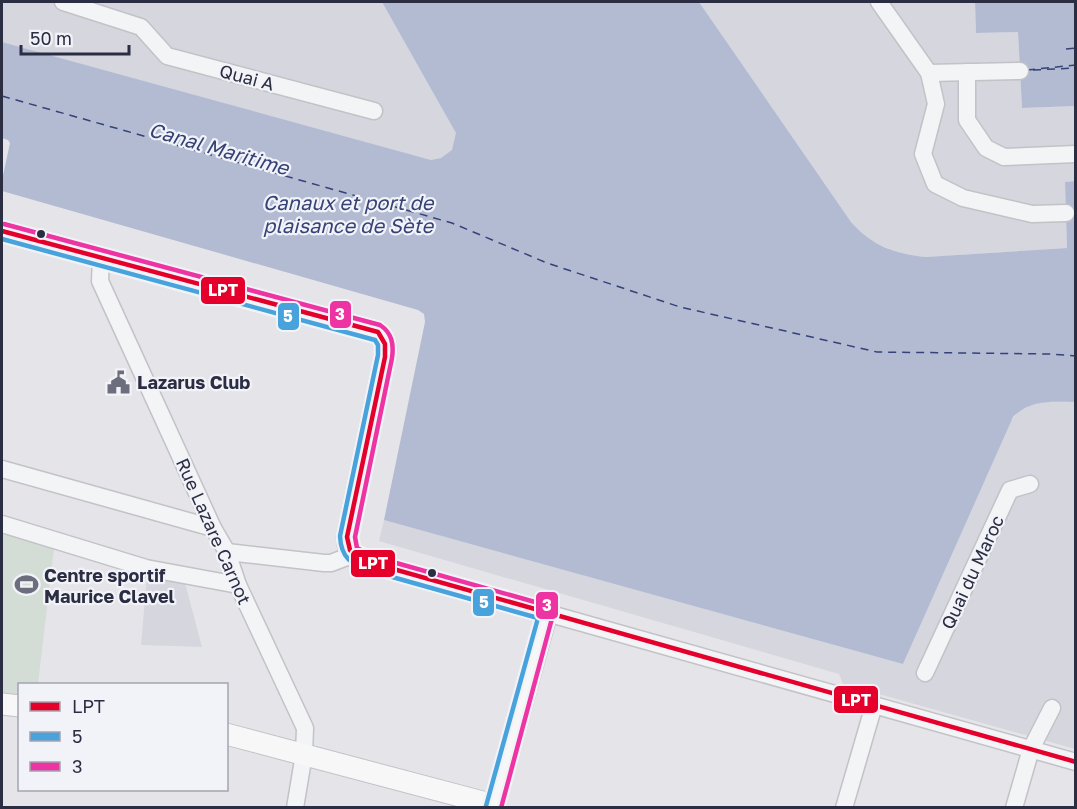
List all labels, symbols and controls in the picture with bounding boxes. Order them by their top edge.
scale bar [21,18,129,56]
text: 50 m [30,27,72,49]
street label: Quai A [217,59,277,95]
water label: Canal Maritime [146,117,293,180]
water label: Canaux et port de plaisance de Sète [263,190,435,237]
unlabelled marker [35,228,47,240]
line badge: LPT [200,276,246,305]
text: LPT [208,280,239,300]
line badge: 3 [329,300,352,329]
line badge: 5 [277,302,300,331]
text: 3 [335,304,345,324]
text: 5 [283,306,293,326]
public building icon: Lazarus Club [106,369,132,395]
place label: Lazarus Club [137,371,250,393]
street label: Rue Lazare Carnot [172,454,256,608]
street label: Quai du Maroc [936,511,1008,633]
line badge: LPT [350,549,396,578]
text: LPT [358,553,389,573]
place label: Centre sportif Maurice Clavel [44,564,175,607]
unlabelled marker [426,567,438,579]
sports icon: Centre sportif Maurice Clavel [13,572,39,598]
line badge: 5 [472,588,495,617]
line badge: 3 [535,591,559,620]
text: 5 [479,592,489,612]
text: 3 [542,595,552,615]
legend [18,683,228,791]
line badge: LPT [833,685,879,714]
text: LPT [841,690,872,710]
text: LPT [72,695,105,717]
text: 5 [72,725,82,747]
text: 3 [72,755,83,777]

